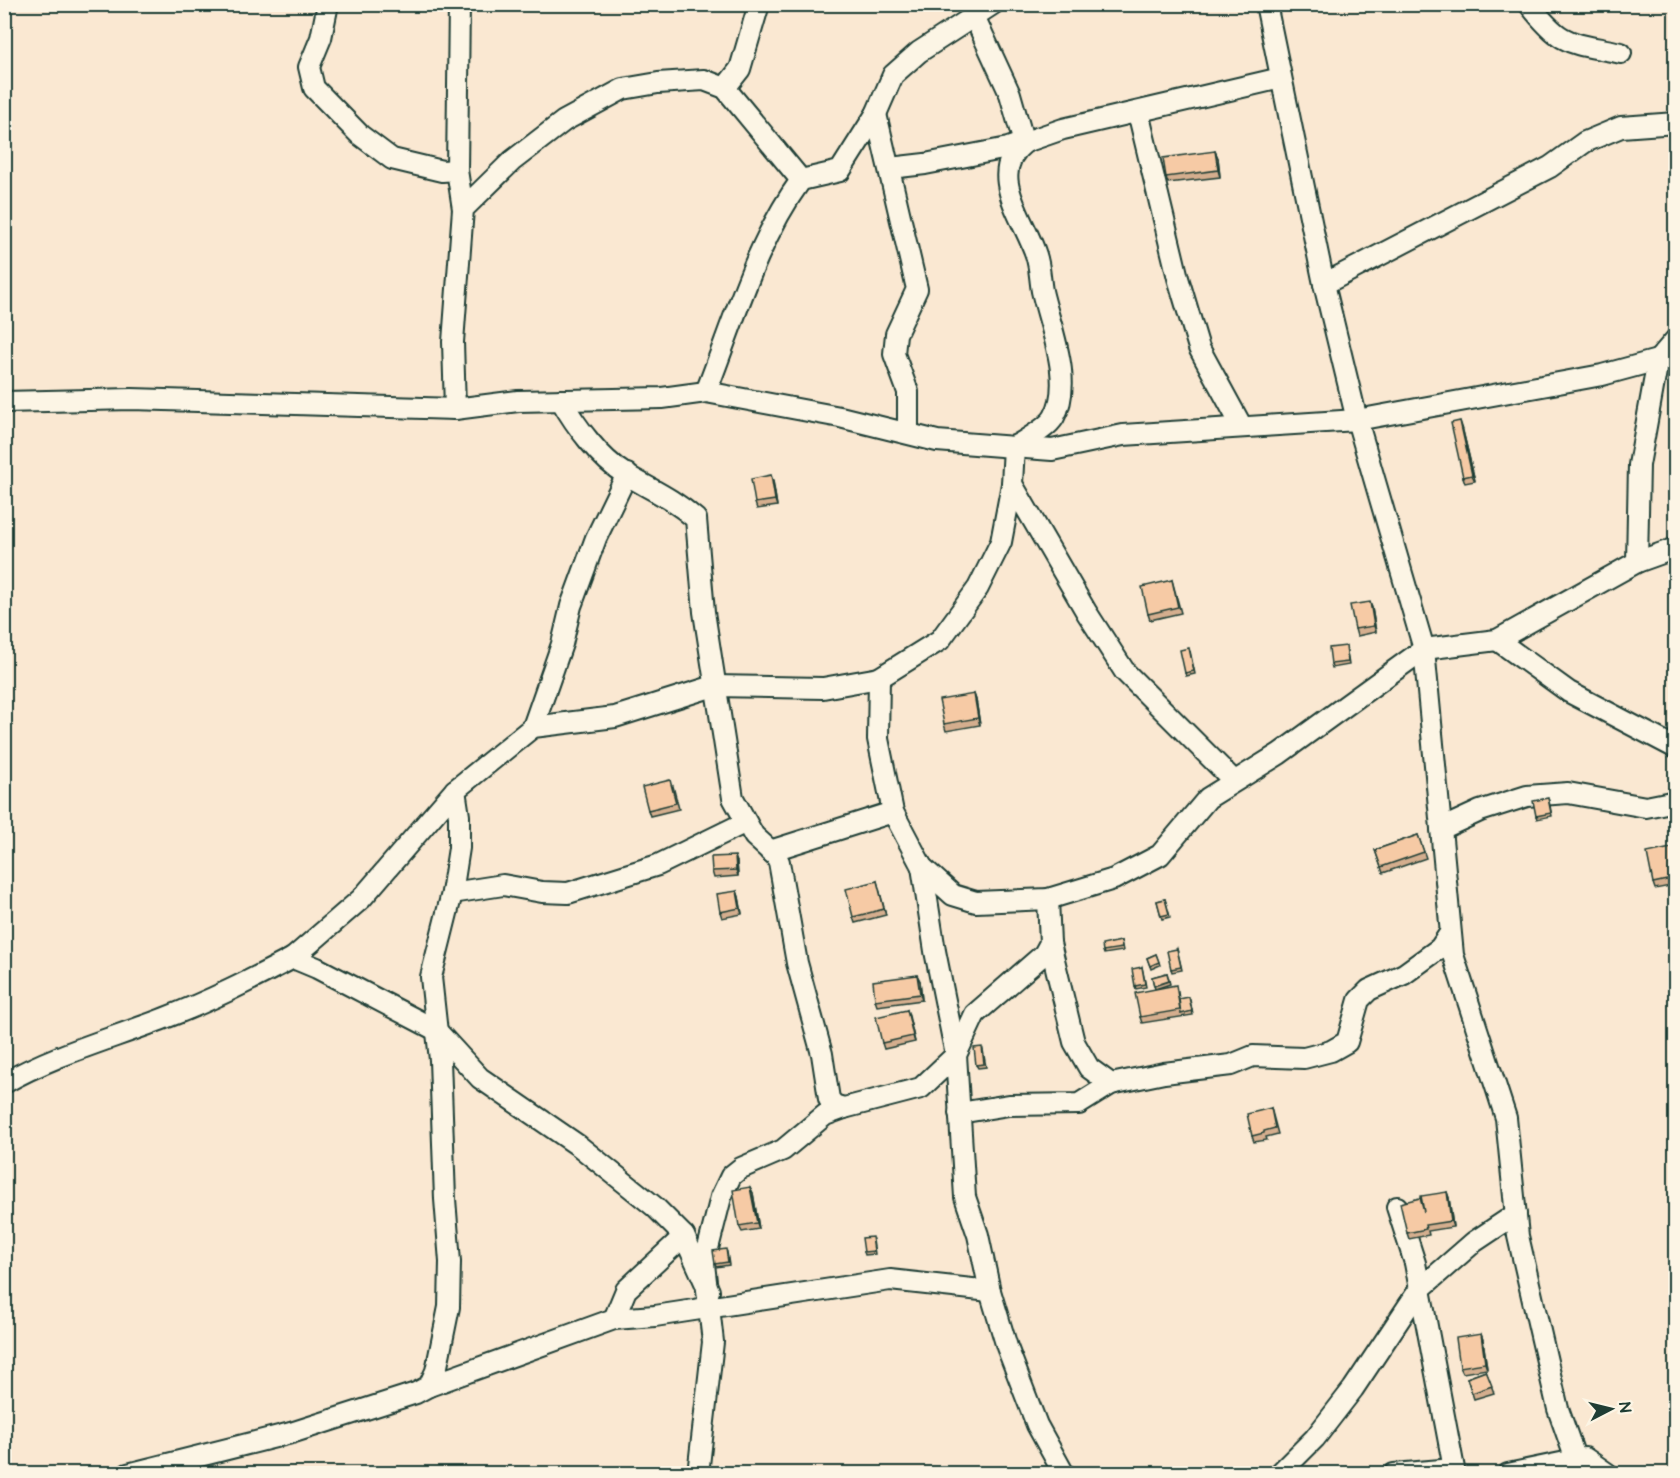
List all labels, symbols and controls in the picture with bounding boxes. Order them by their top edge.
north arrow [1581,1379,1641,1439]
text: N [1613,1401,1636,1414]

